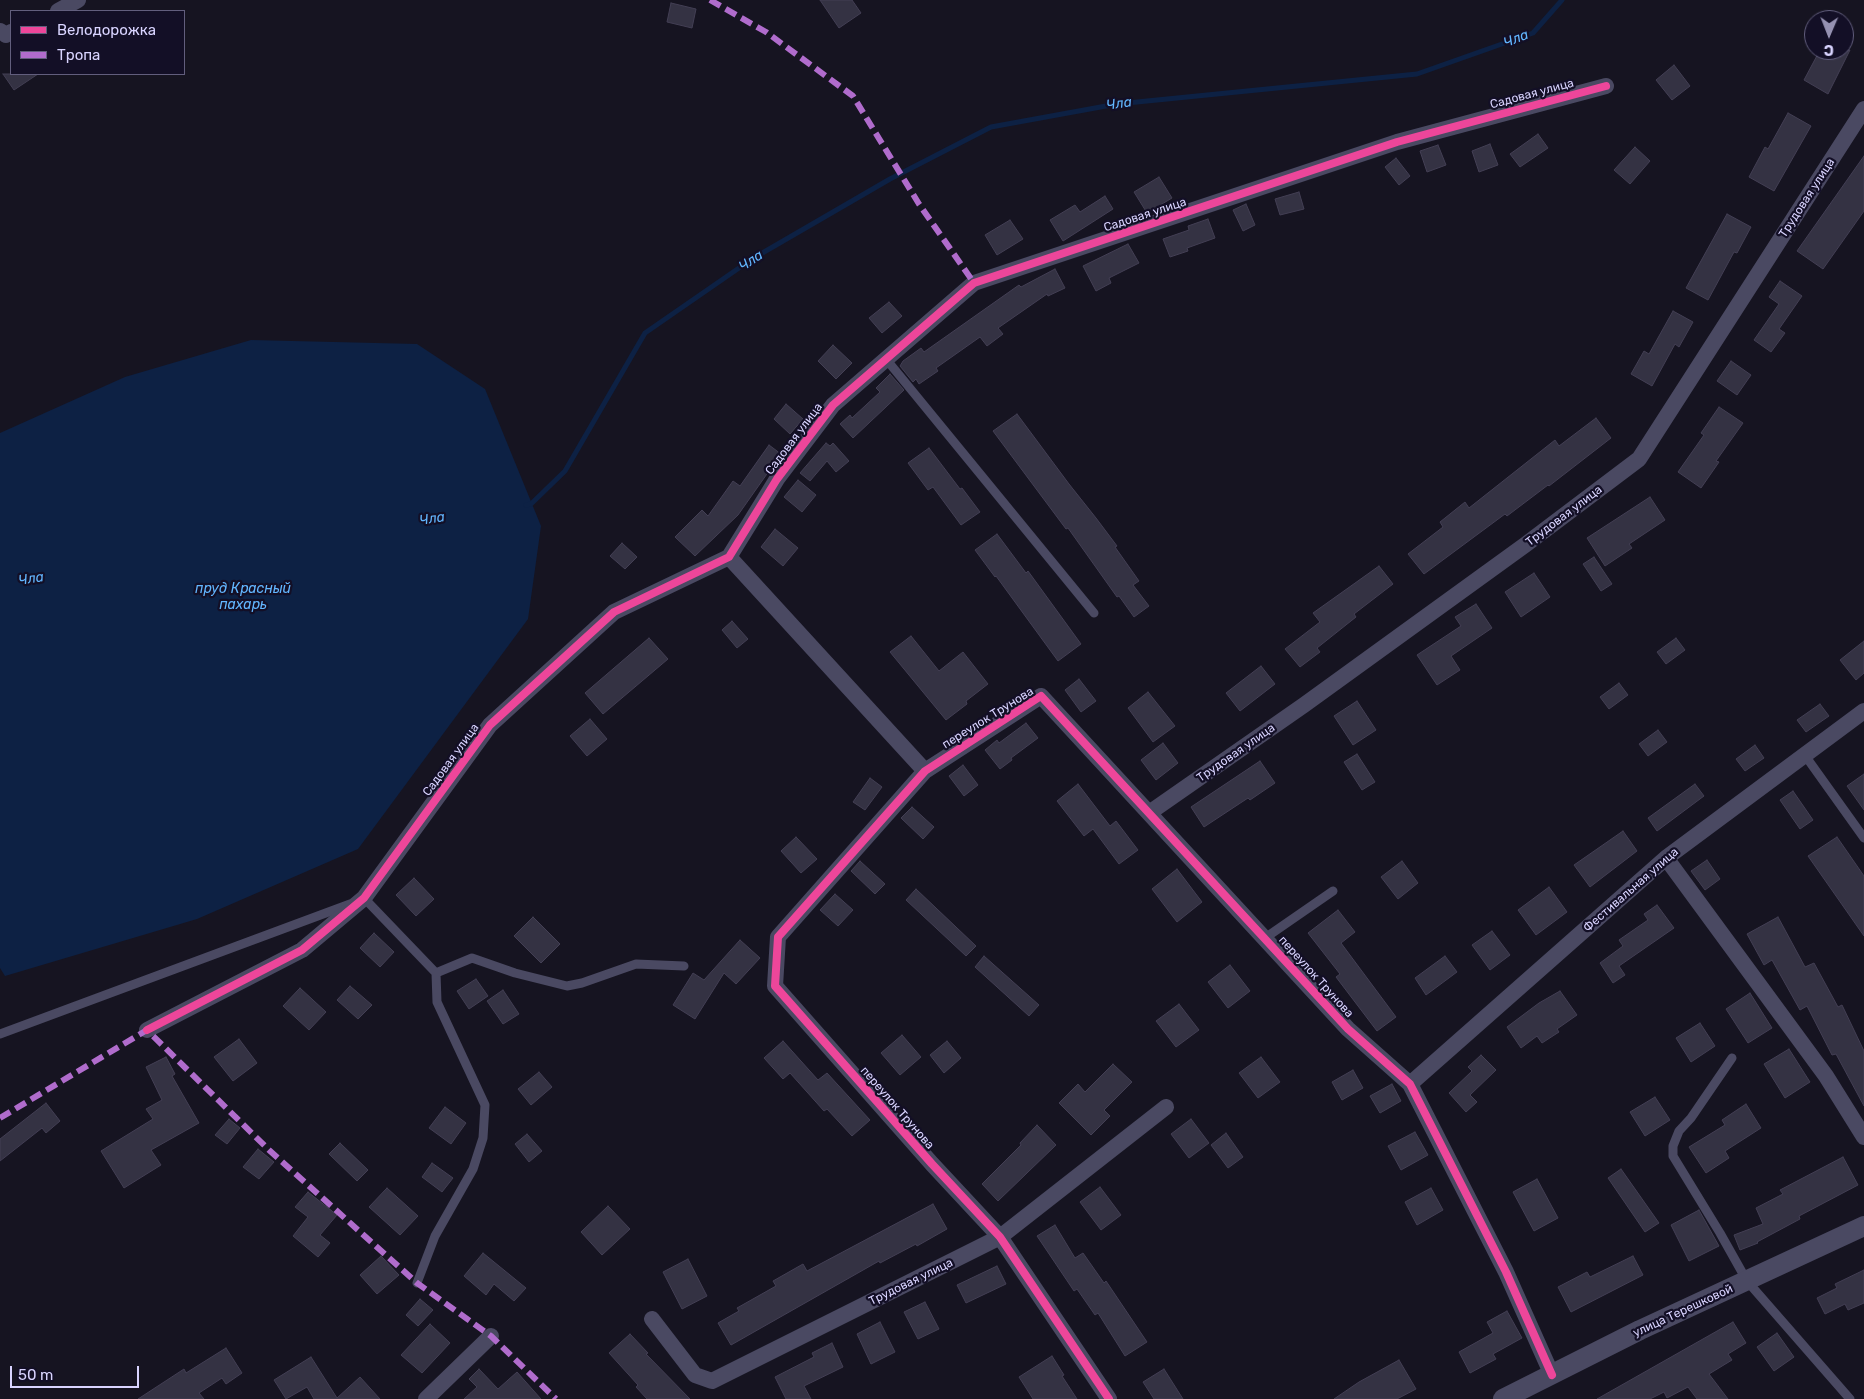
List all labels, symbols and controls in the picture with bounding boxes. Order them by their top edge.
legend [10,10,185,75]
north arrow [1804,10,1854,60]
text: Велодорожка [57,21,156,39]
water label: Чла [1501,27,1531,51]
text: С [1824,41,1834,58]
text: Тропа [57,46,100,64]
street label: Садовая улица [1489,76,1575,112]
water label: Чла [1105,94,1133,114]
street label: Трудовая улица [1776,156,1838,240]
street label: Садовая улица [1102,195,1188,235]
water label: Чла [736,247,766,275]
street label: Садовая улица [762,400,826,478]
street label: Трудовая улица [1523,483,1605,549]
water label: Чла [418,509,446,529]
water label: Чла [17,569,45,589]
water label: пруд Красный пахарь [195,581,291,614]
street label: переулок Трунова [940,684,1036,752]
street label: Садовая улица [420,721,482,799]
street label: Трудовая улица [1194,721,1278,785]
street label: Фестивальная улица [1580,845,1682,935]
street label: переулок Трунова [1276,933,1356,1021]
street label: переулок Трунова [857,1064,937,1152]
street label: Трудовая улица [867,1255,955,1309]
street label: улица Терешковой [1631,1282,1735,1340]
scale bar [12,1356,141,1388]
text: 50 m [18,1366,53,1384]

